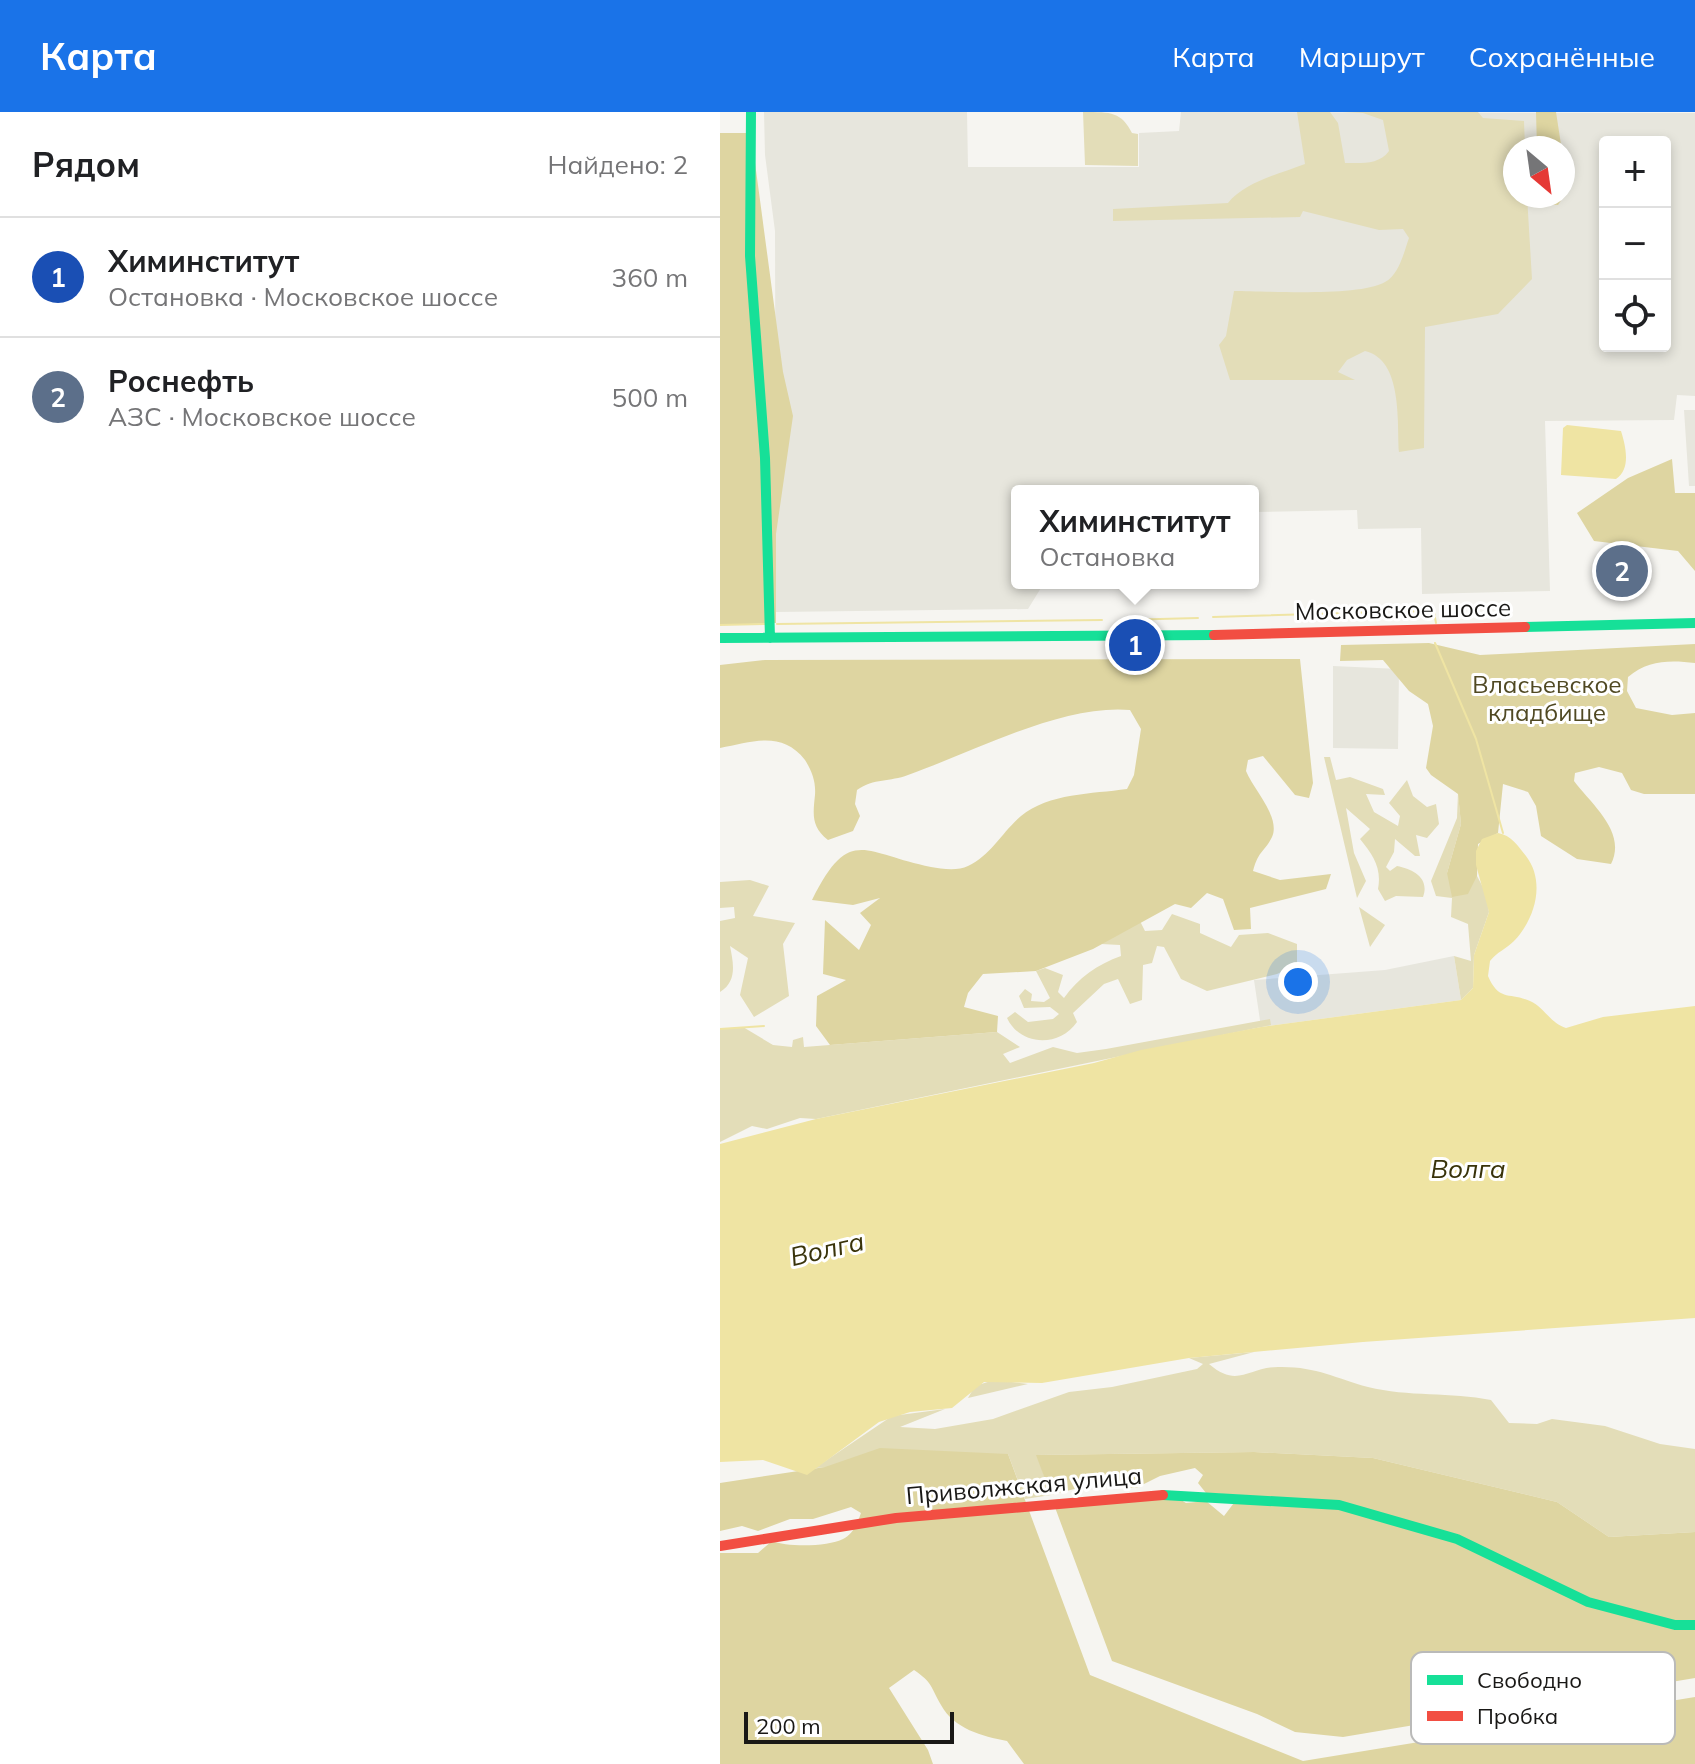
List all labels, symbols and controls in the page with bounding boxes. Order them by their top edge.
text: Карта [40,32,157,80]
text: Карта [1172,39,1255,74]
text: Маршрут [1299,39,1425,74]
text: Сохранённые [1469,39,1655,74]
north arrow [1503,136,1575,208]
map controls [1599,136,1671,352]
button: + [1599,136,1671,208]
text: Рядом [32,143,140,186]
text: Найдено: 2 [548,148,688,181]
button: − [1599,208,1671,280]
text: Химинститут [108,242,299,280]
text: 1 [50,261,66,294]
text: 360 m [612,261,688,294]
text: Остановка · Московское шоссе [108,280,498,313]
button: locate [1599,280,1671,352]
text: Роснефть [108,362,254,400]
text: 2 [50,381,66,414]
text: 500 m [612,381,688,414]
text: АЗС · Московское шоссе [108,400,416,433]
popup [1011,485,1259,589]
text: Химинститут [1039,502,1231,540]
text: Остановка [1039,540,1175,573]
pin: 2 [1596,541,1648,601]
street label: Московское шоссе [1294,592,1511,626]
pin: 1 [1109,615,1161,675]
park label: Власьевское кладбище [1472,669,1622,727]
your location [1278,962,1318,1002]
water label: Волга [1430,1152,1506,1185]
water label: Волга [787,1224,867,1273]
street label: Приволжская улица [905,1460,1143,1510]
legend [1411,1652,1675,1744]
text: Свободно [1477,1666,1582,1694]
text: Пробка [1477,1702,1558,1730]
scale bar [744,1708,954,1744]
text: 200 m [756,1712,821,1740]

